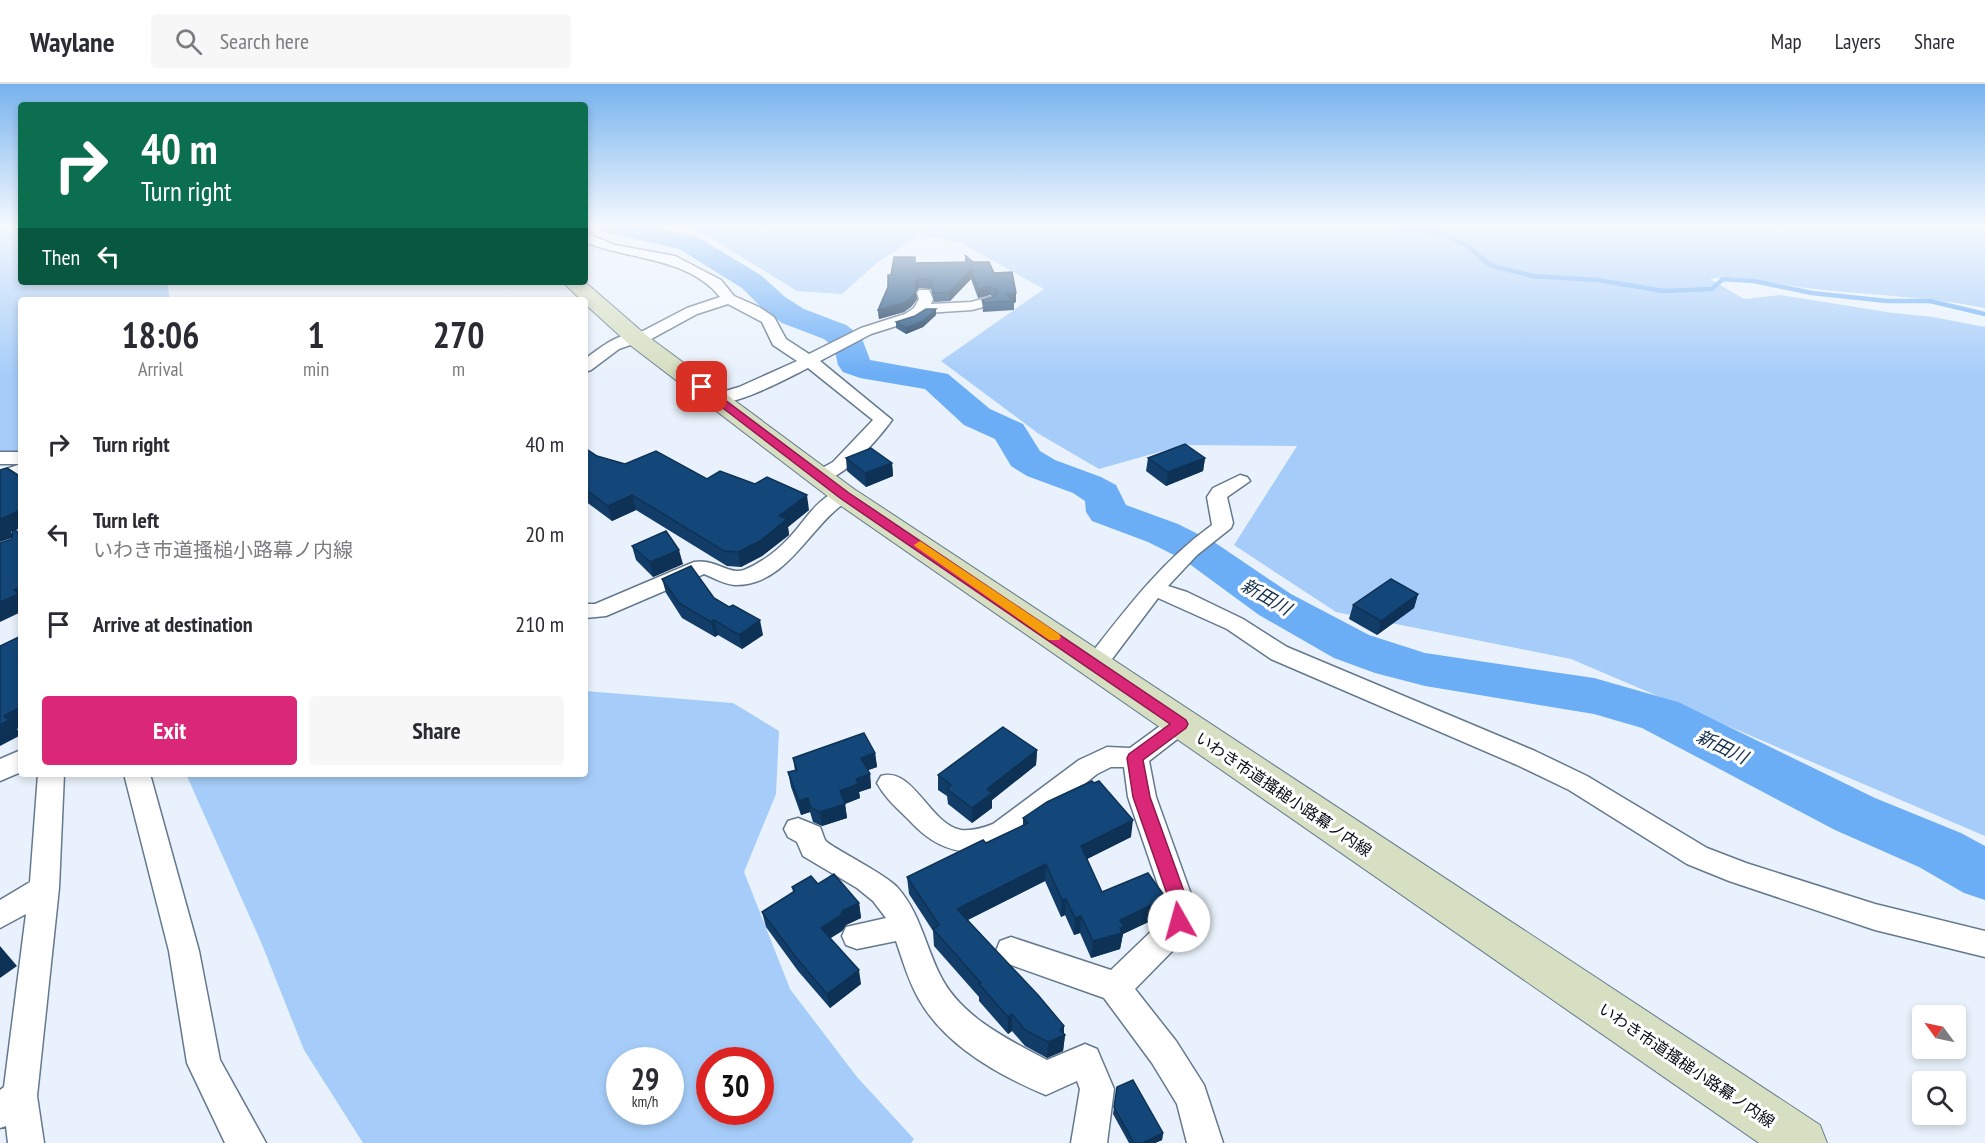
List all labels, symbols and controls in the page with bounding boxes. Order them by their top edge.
search box [151,14,571,68]
text: Waylane [30,23,115,60]
icon: search [172,25,205,58]
text: Search here [220,27,309,55]
text: Map [1771,28,1802,55]
text: Layers [1835,28,1881,55]
text: Share [1914,28,1955,55]
text: 40 m [141,121,218,176]
icon: right [42,126,120,204]
text: Turn right [141,174,232,208]
icon: left [92,240,125,273]
text: Then [42,243,80,271]
text: 18:06 [122,311,199,358]
text: 1 [307,311,325,358]
text: 270 [433,311,484,358]
text: Arrival [138,356,183,382]
text: min [303,356,329,382]
text: m [452,356,465,382]
pin [676,361,727,412]
icon: arrive [685,370,718,403]
icon: right [42,428,75,461]
text: Turn right [93,430,170,458]
text: 40 m [525,430,564,458]
text: Turn left [93,506,159,534]
icon: left [42,518,75,551]
text: 20 m [525,520,564,548]
text: いわき市道搔槌小路幕ノ内線 [93,537,353,563]
water label: 新田川 [1237,573,1297,621]
icon: arrive [42,608,75,641]
text: Arrive at destination [93,610,253,638]
text: 210 m [515,610,564,638]
button: Exit [42,696,297,765]
button: Share [309,696,564,765]
water label: 新田川 [1693,724,1753,770]
street label: いわき市道搔槌小路幕ノ内線 [1192,728,1376,860]
position arrow [1147,889,1211,953]
street label: いわき市道搔槌小路幕ノ内線 [1595,999,1779,1131]
north arrow [1912,1005,1966,1059]
map controls [1912,1005,1966,1125]
speed limit sign: 30 [696,1047,774,1125]
text: 29 [631,1059,659,1098]
button: search [1912,1071,1966,1125]
text: km/h [632,1092,658,1111]

